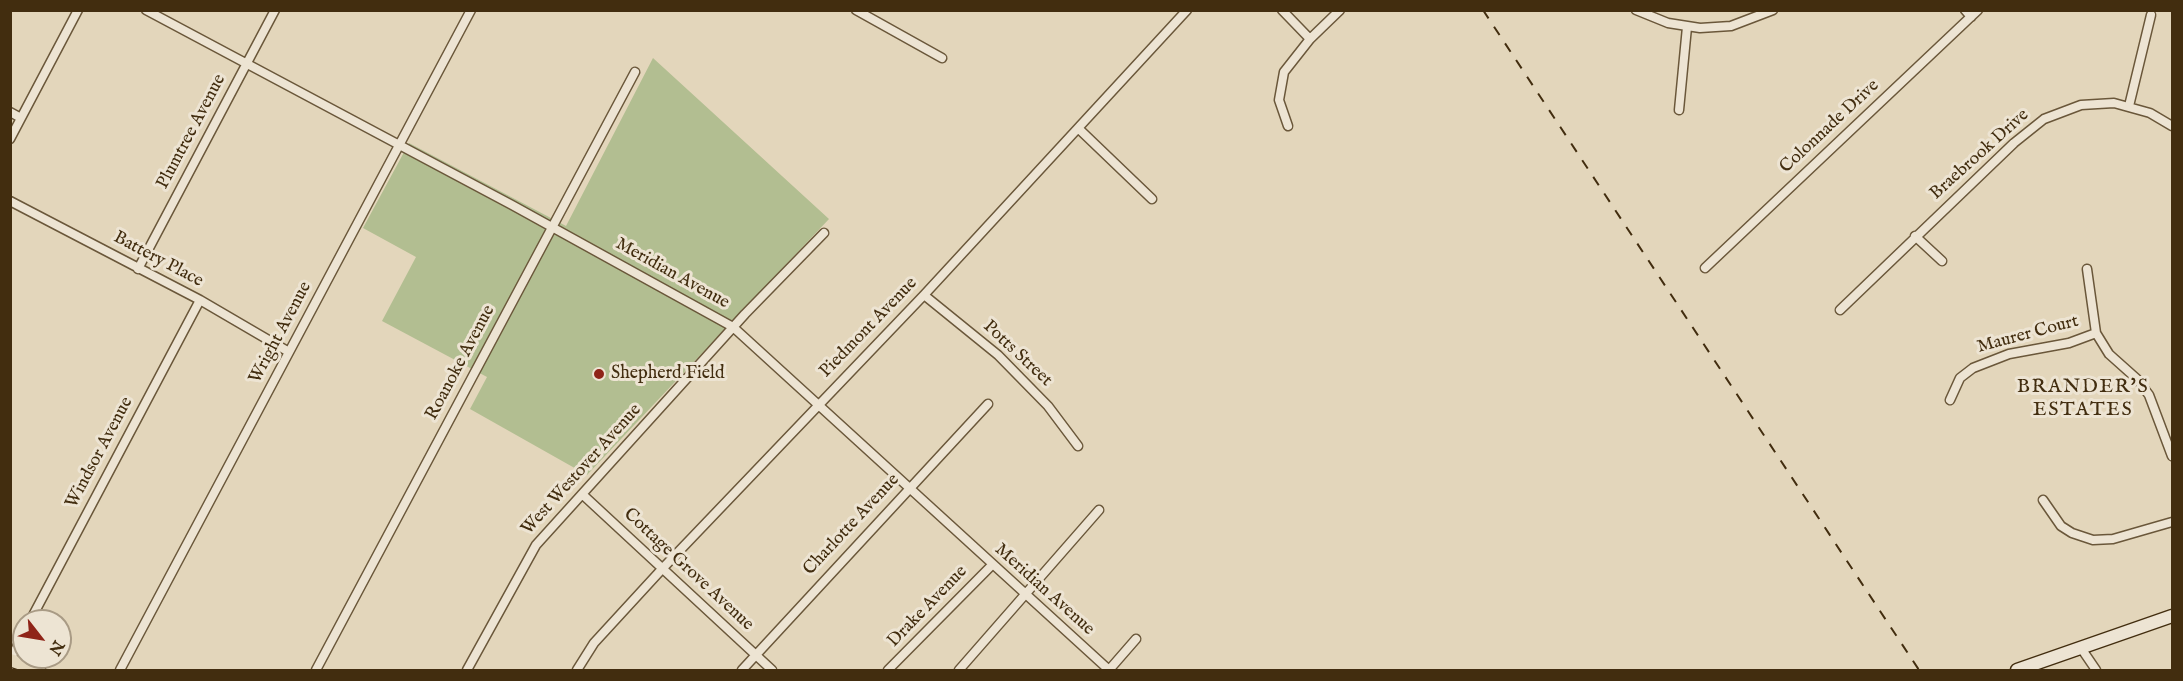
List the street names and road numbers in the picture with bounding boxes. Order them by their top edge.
street label: Plumtree Avenue [153,71,231,193]
street label: Colonnade Drive [1776,76,1884,178]
street label: Braebrook Drive [1926,105,2034,205]
street label: Battery Place [109,227,207,293]
street label: Meridian Avenue [611,234,733,314]
street label: Piedmont Avenue [816,273,922,383]
street label: Wright Avenue [245,278,317,388]
street label: Roanoke Avenue [422,302,500,424]
street label: Maurer Court [1975,311,2081,359]
street label: Potts Street [978,316,1056,392]
street label: Windsor Avenue [62,394,138,512]
street label: West Westover Avenue [517,400,647,540]
street label: Charlotte Avenue [799,470,905,580]
street label: Cottage Grove Avenue [618,504,758,636]
street label: Meridian Avenue [990,539,1098,641]
street label: Drake Avenue [884,562,972,652]

